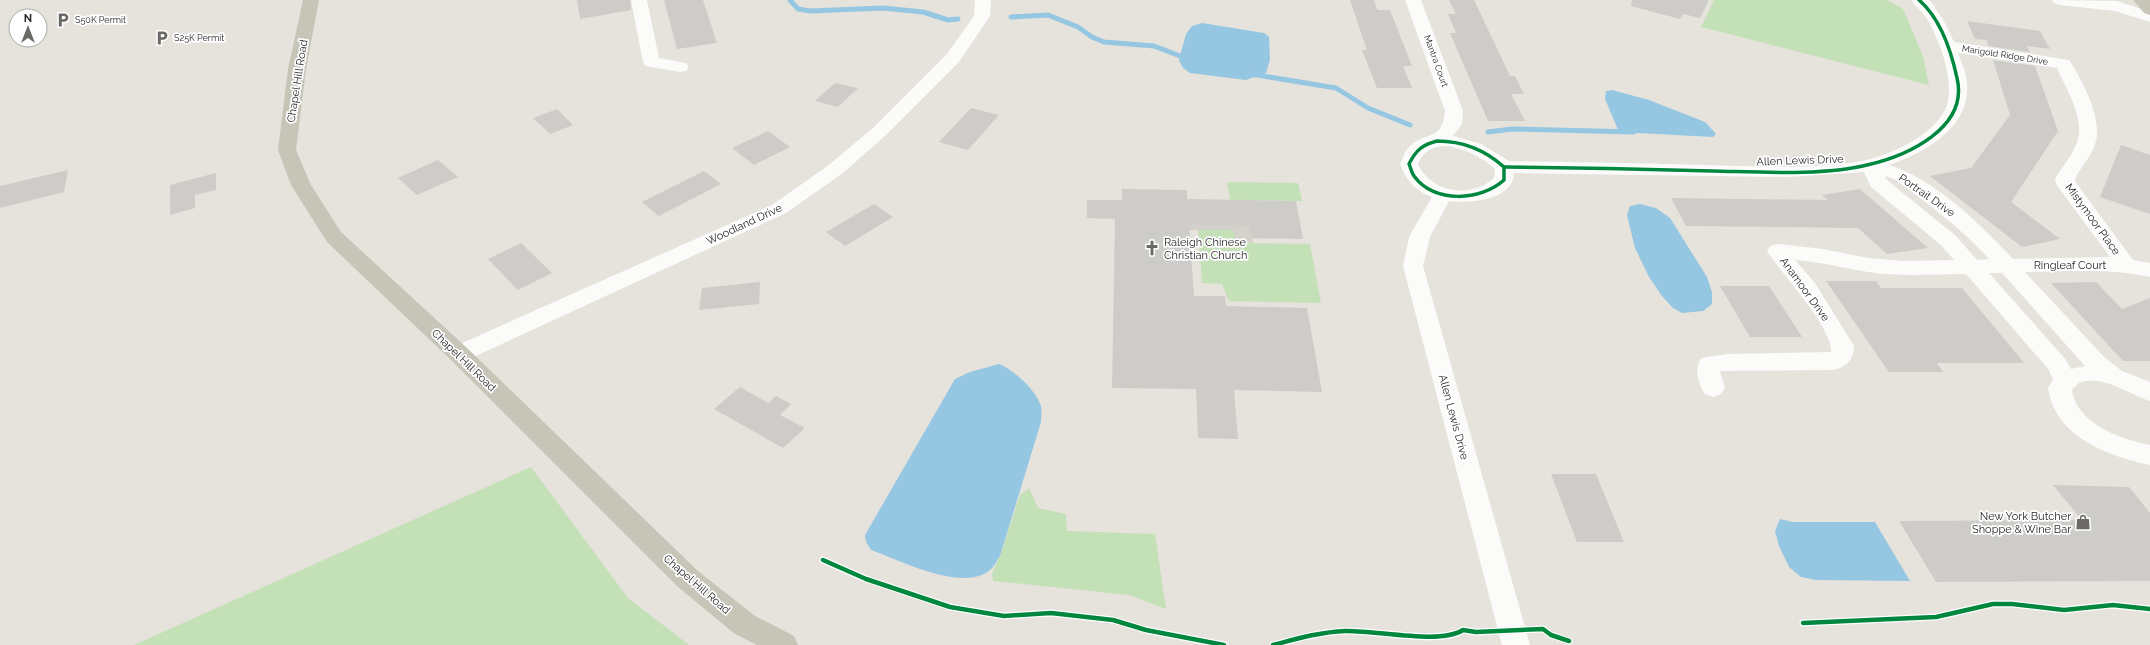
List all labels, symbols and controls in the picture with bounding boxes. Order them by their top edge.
north arrow [8,8,48,48]
parking icon: S50K Permit [54,11,72,29]
text: N [24,12,32,25]
place label: S50K Permit [75,15,126,25]
parking icon: S25K Permit [153,29,171,47]
place label: S25K Permit [174,33,224,43]
street label: Mantra Court [1422,34,1450,88]
street label: Chapel Hill Road [285,38,311,124]
street label: Marigold Ridge Drive [1961,43,2050,67]
street label: Allen Lewis Drive [1756,152,1844,169]
street label: Portrait Drive [1896,171,1958,220]
street label: Mistymoor Place [2062,181,2123,258]
street label: Woodland Drive [704,201,785,248]
place label: Raleigh Chinese Christian Church [1164,236,1247,262]
church icon: Raleigh Chinese Christian Church [1143,239,1161,257]
street label: Anamoor Drive [1777,255,1832,324]
street label: Ringleaf Court [2034,259,2107,272]
street label: Chapel Hill Road [429,326,498,394]
street label: Allen Lewis Drive [1436,373,1471,462]
place label: New York Butcher Shoppe & Wine Bar [1972,510,2071,536]
shop icon: New York Butcher Shoppe & Wine Bar [2074,513,2092,531]
street label: Chapel Hill Road [661,552,733,617]

